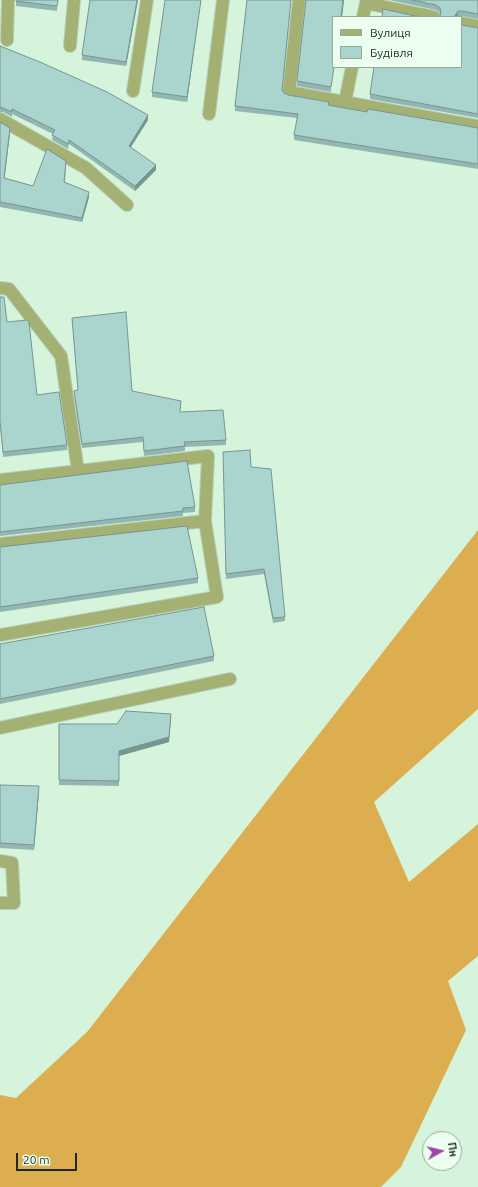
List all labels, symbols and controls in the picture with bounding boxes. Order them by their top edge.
legend [332,16,462,68]
text: Вулиця [370,26,411,39]
text: Будівля [370,46,413,59]
north arrow [422,1131,462,1171]
text: Пн [446,1141,460,1157]
scale bar [18,1145,79,1171]
text: 20 m [23,1153,50,1166]

